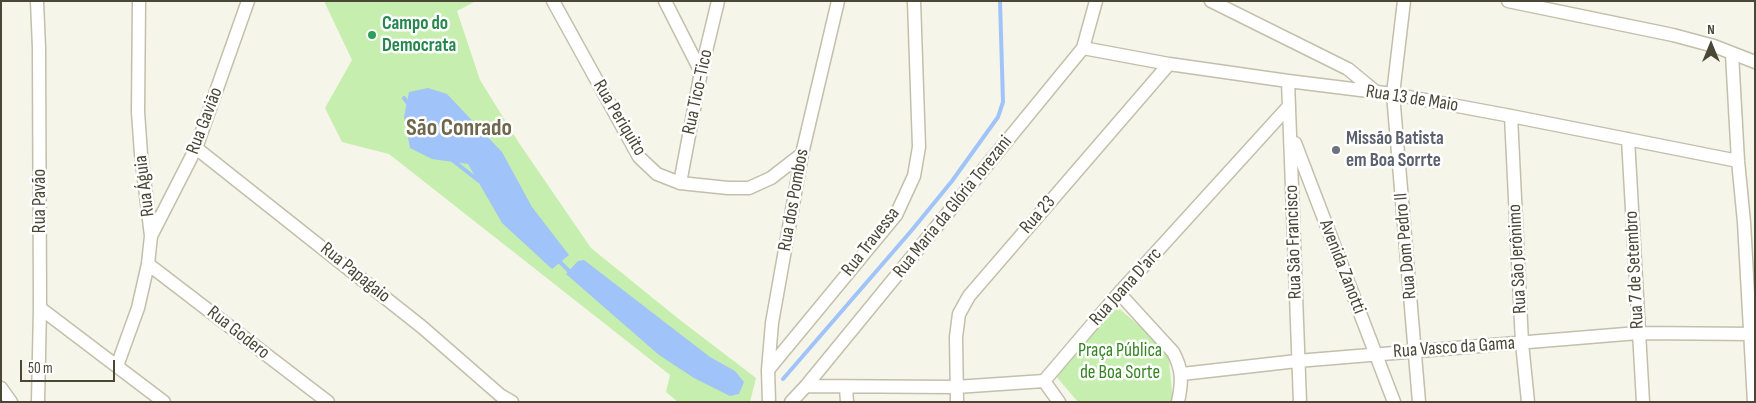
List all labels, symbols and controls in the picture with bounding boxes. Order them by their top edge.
place label: Campo do Democrata [382,13,456,57]
north arrow [1686,20,1736,70]
text: N [1707,21,1715,38]
marker: Campo do Democrata [366,29,378,41]
street label: Rua Tico-Tico [678,47,718,137]
street label: Rua Periquito [587,76,651,160]
street label: Rua 13 de Maio [1364,80,1460,118]
street label: Rua Gavião [182,84,228,158]
district label: São Conrado [406,115,512,143]
place label: Missão Batista em Boa Sorrte [1346,128,1444,172]
street label: Rua Maria da Glória Torezani [889,131,1017,283]
marker: Missão Batista em Boa Sorrte [1330,144,1342,156]
street label: Rua dos Pombos [774,147,814,253]
street label: Rua Águia [130,154,160,218]
street label: Rua Pavão [29,169,51,233]
street label: Rua São Francisco [1281,184,1307,300]
street label: Rua 23 [1015,191,1061,239]
street label: Rua Dom Pedro II [1390,192,1422,300]
street label: Rua Travessa [837,203,905,281]
street label: Rua São Jerônimo [1504,204,1532,314]
street label: Rua 7 de Setembro [1621,210,1649,330]
street label: Avenida Zanotti [1314,217,1370,317]
street label: Rua Papagaio [315,238,395,308]
street label: Rua Joana D'arc [1085,243,1167,331]
street label: Rua Godero [202,302,274,364]
street label: Rua Vasco da Gama [1392,332,1516,364]
park label: Praça Pública de Boa Sorte [1078,340,1162,384]
scale bar [22,350,118,382]
text: 50 m [28,359,53,378]

